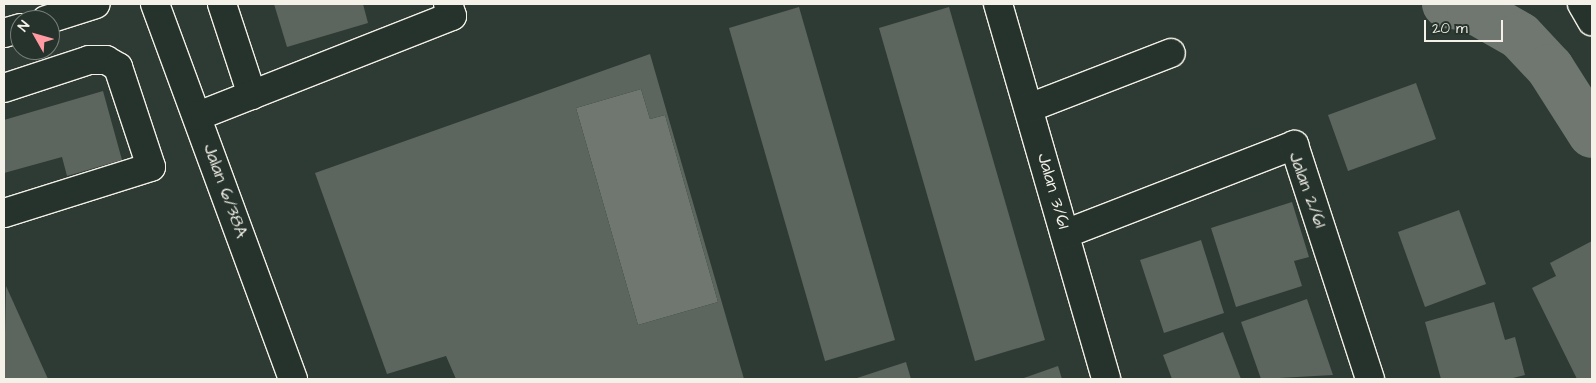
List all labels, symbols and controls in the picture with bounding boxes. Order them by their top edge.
north arrow [10,10,60,60]
scale bar [1426,10,1505,42]
text: N [13,17,35,36]
text: 20 m [1432,18,1468,39]
street label: Jalan 6/38A [198,141,252,241]
street label: Jalan 2/61 [1283,149,1331,231]
street label: Jalan 3/61 [1032,151,1074,231]

